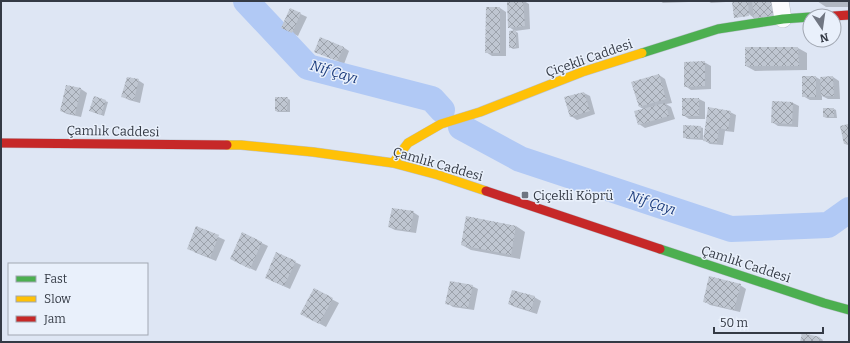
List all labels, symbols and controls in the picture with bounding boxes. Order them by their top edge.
north arrow [802,8,842,48]
text: N [818,30,830,45]
street label: Çiçekli Caddesi [544,36,634,80]
water label: Nif Çayı [308,57,360,87]
street label: Çamlık Caddesi [66,123,160,139]
street label: Çamlık Caddesi [391,144,485,184]
water label: Nif Çayı [626,187,678,219]
place label: Çiçekli Köprü [533,188,613,203]
marker: Çiçekli Köprü [520,190,530,200]
street label: Çamlık Caddesi [699,242,793,286]
legend [8,263,148,335]
text: Fast [44,272,68,286]
text: Slow [44,292,71,306]
scale bar [714,309,823,335]
text: Jam [43,312,66,326]
text: 50 m [720,316,749,330]

